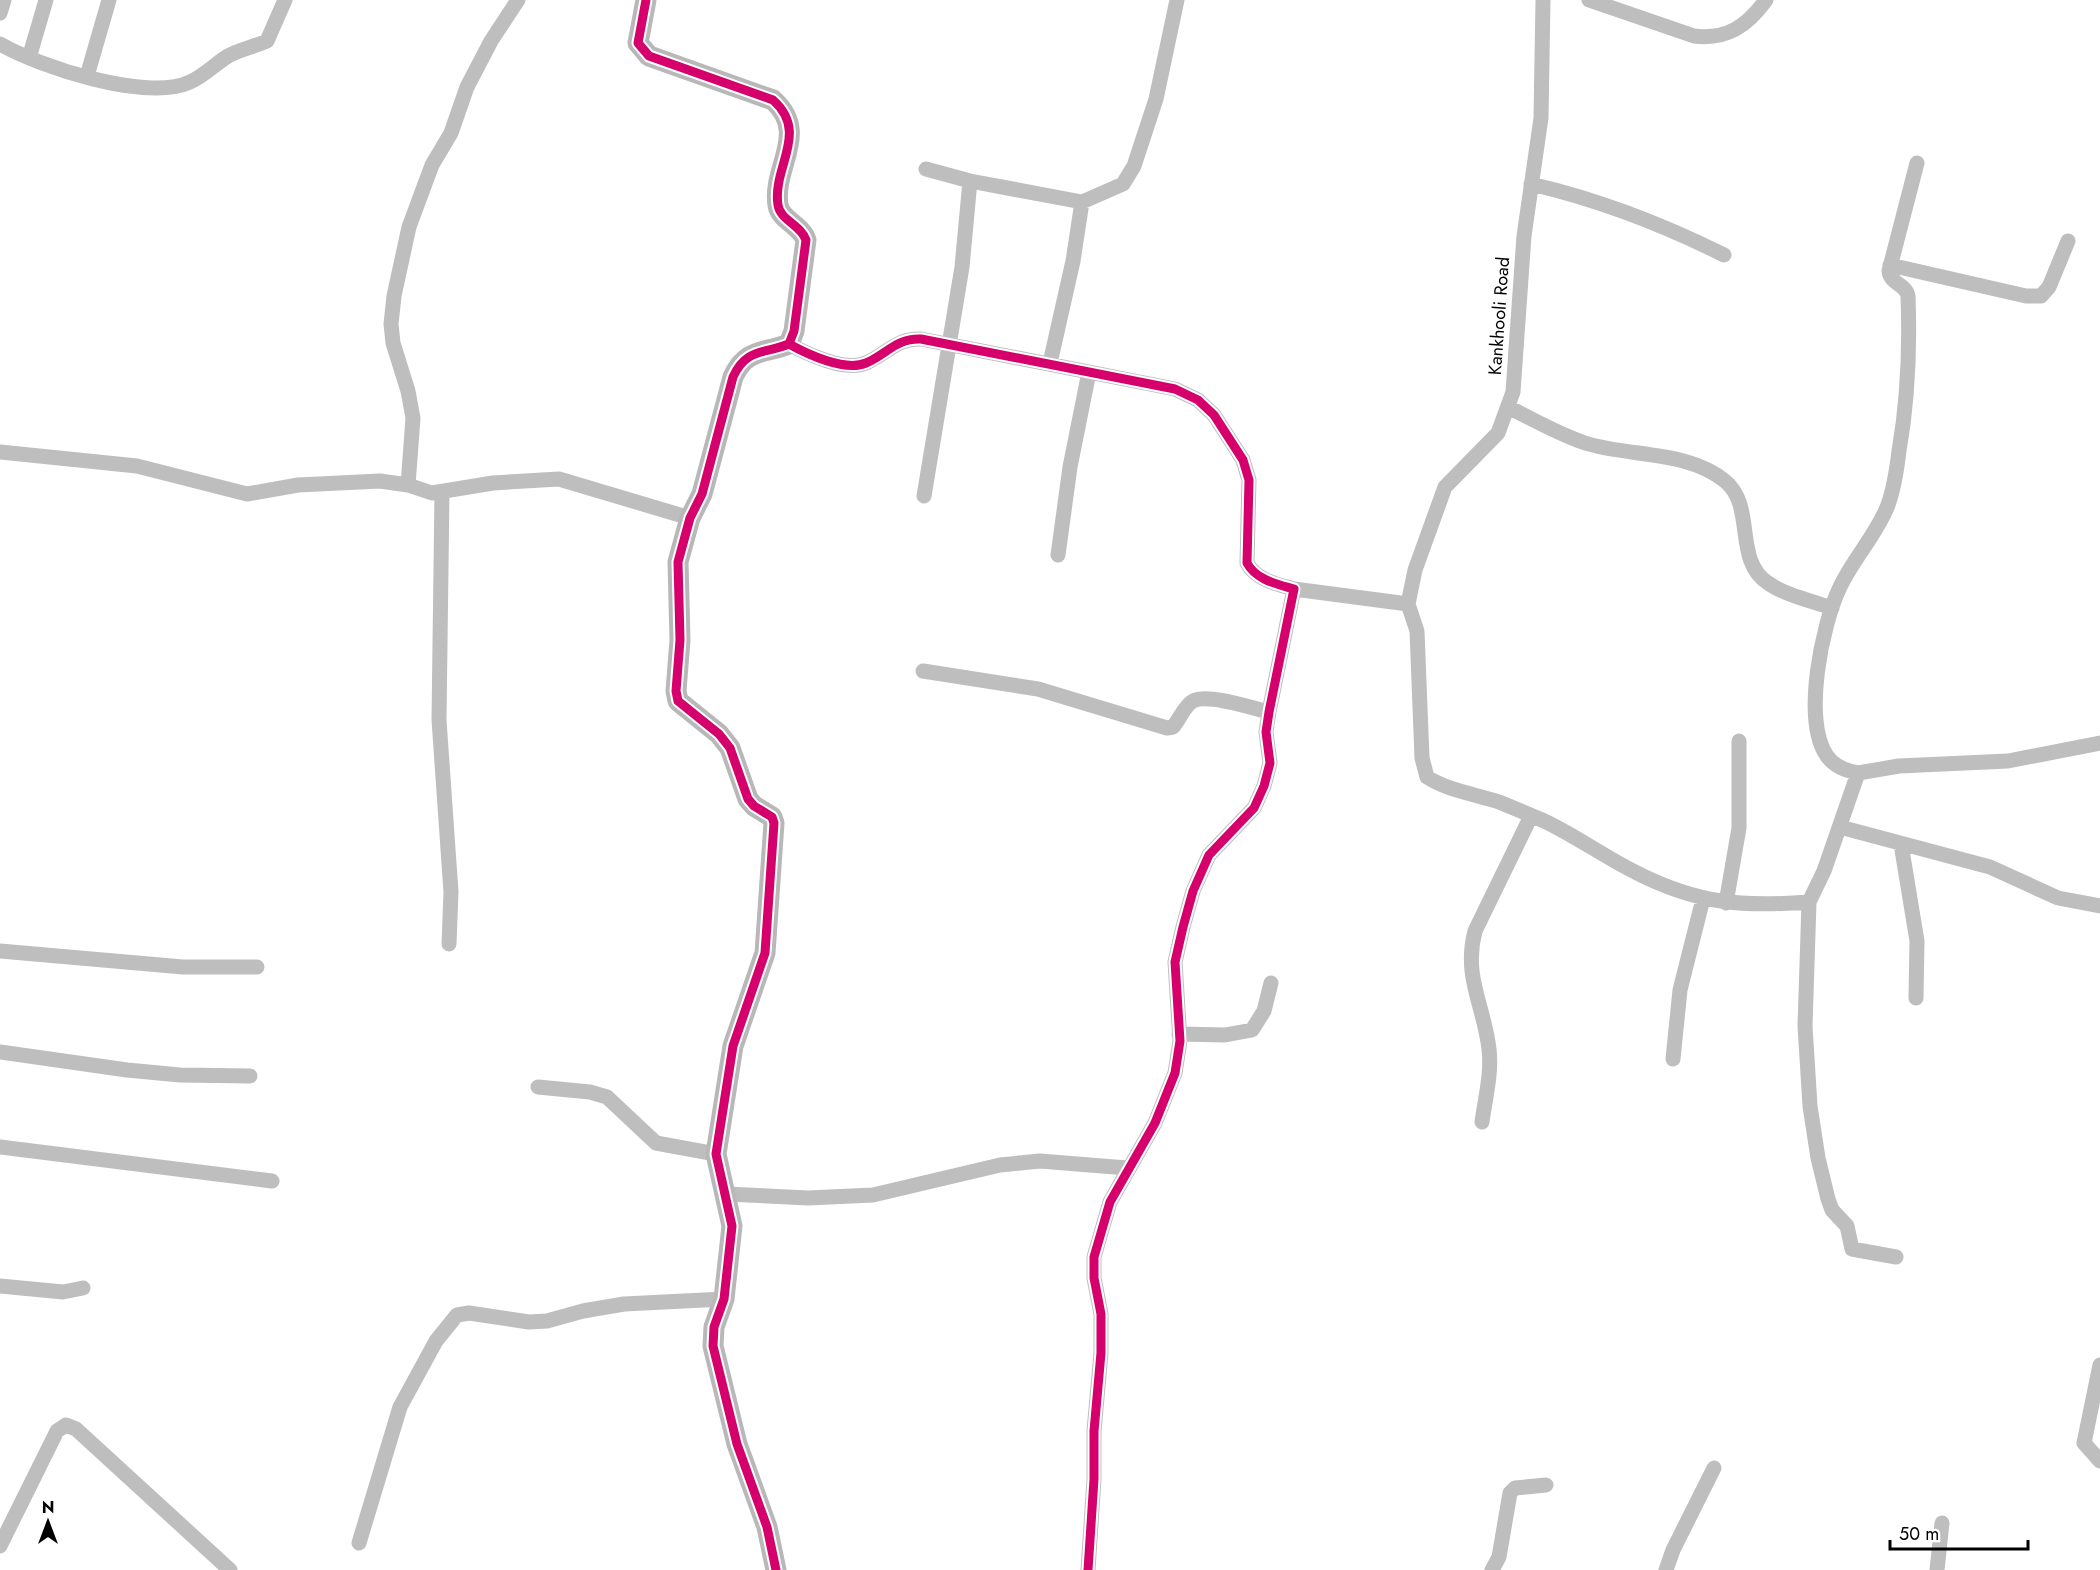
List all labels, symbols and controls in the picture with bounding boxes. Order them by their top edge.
street label: Kankhooli Road [1482,256,1516,376]
north arrow [18,1492,78,1552]
text: N [42,1496,54,1519]
scale bar [1890,1513,2028,1551]
text: 50 m [1899,1521,1939,1547]

